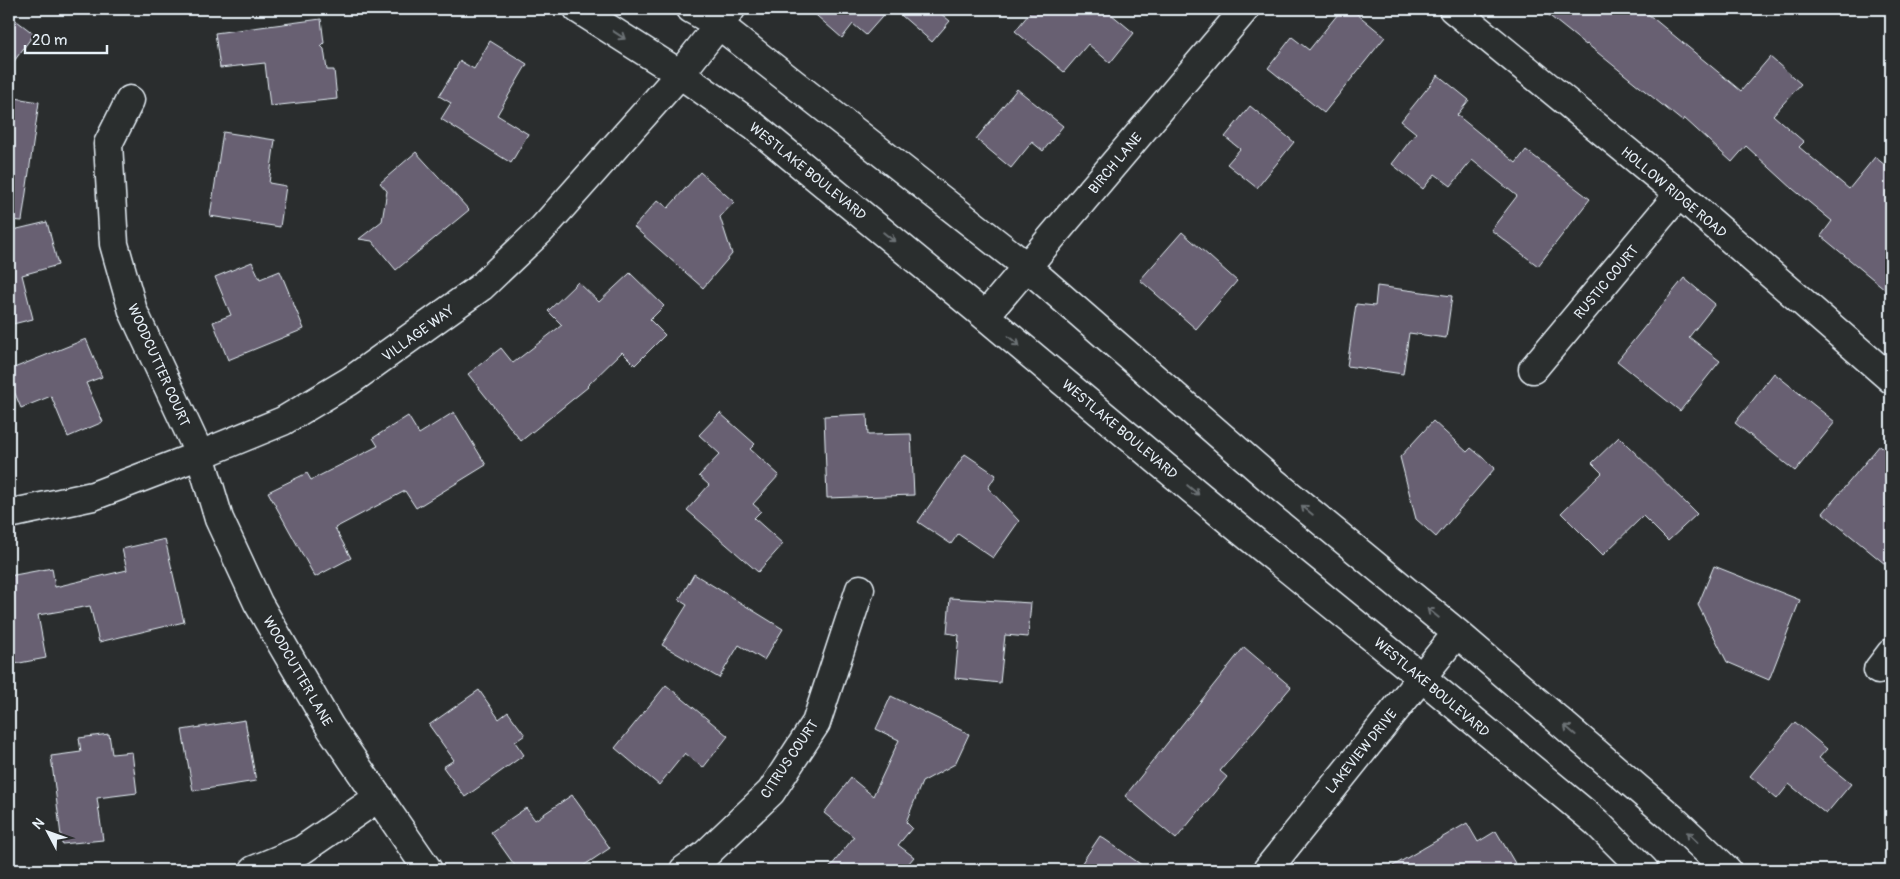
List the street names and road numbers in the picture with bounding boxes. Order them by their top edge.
street label: WESTLAKE BOULEVARD [746,119,870,224]
street label: BIRCH LANE [1085,129,1146,197]
street label: HOLLOW RIDGE ROAD [1617,143,1730,242]
street label: RUSTIC COURT [1571,242,1642,323]
street label: WOODCUTTER COURT [124,301,193,429]
street label: VILLAGE WAY [379,302,458,365]
street label: WESTLAKE BOULEVARD [1059,376,1181,483]
street label: WOODCUTTER LANE [259,613,336,729]
street label: WESTLAKE BOULEVARD [1371,634,1493,741]
street label: LAKEVIEW DRIVE [1322,706,1401,797]
street label: CITRUS COURT [757,717,822,802]

